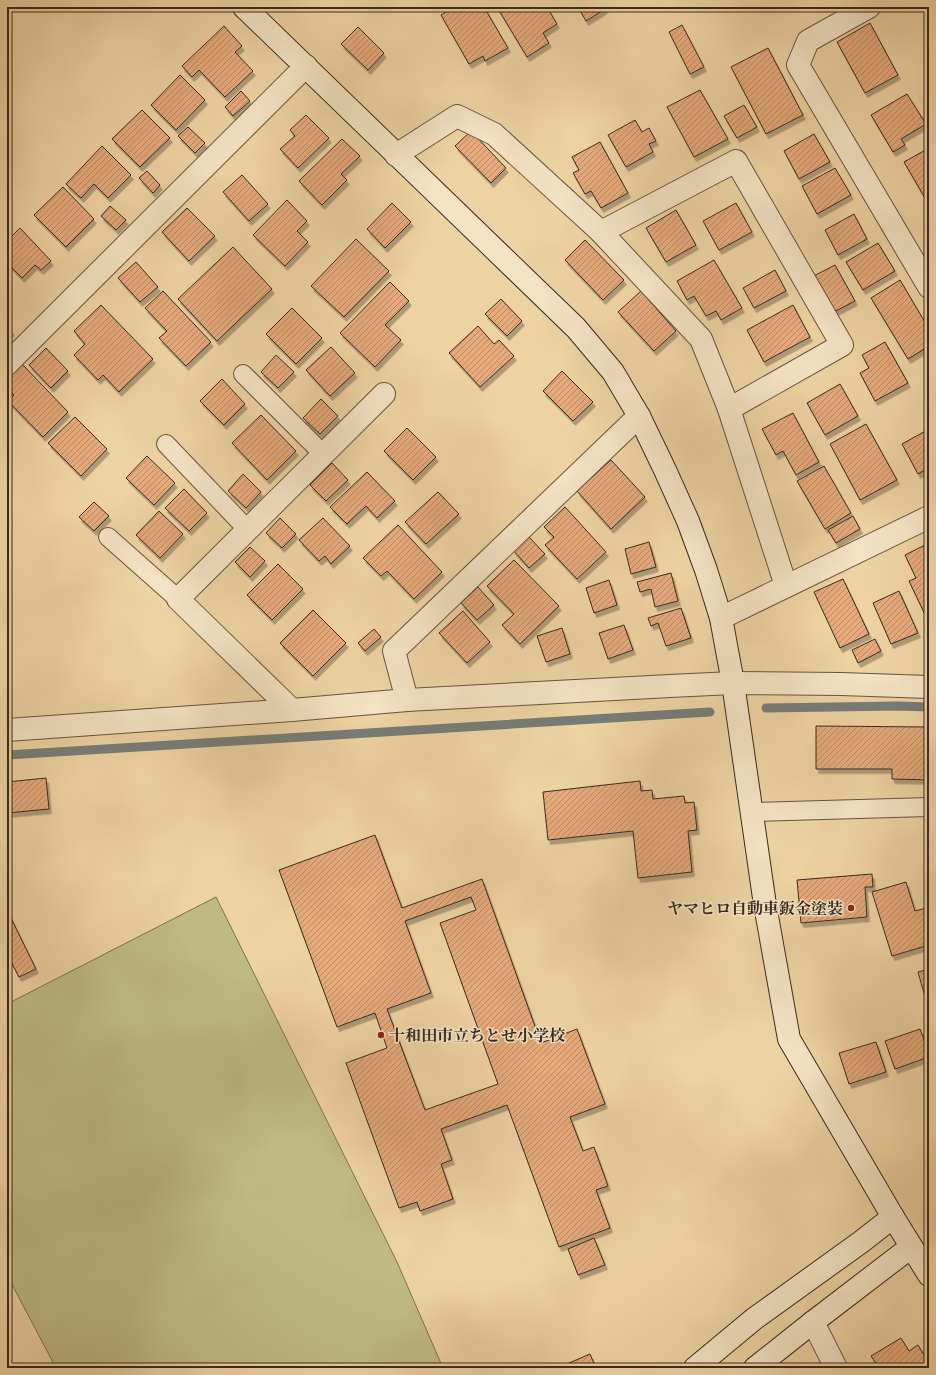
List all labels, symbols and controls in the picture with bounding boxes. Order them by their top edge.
place label: ヤマヒロ自動車鈑金塗装 [667,900,843,918]
marker: ヤマヒロ自動車鈑金塗装 [846,903,856,913]
place label: 十和田市立ちとせ小学校 [389,1027,566,1045]
marker: 十和田市立ちとせ小学校 [376,1030,386,1040]

